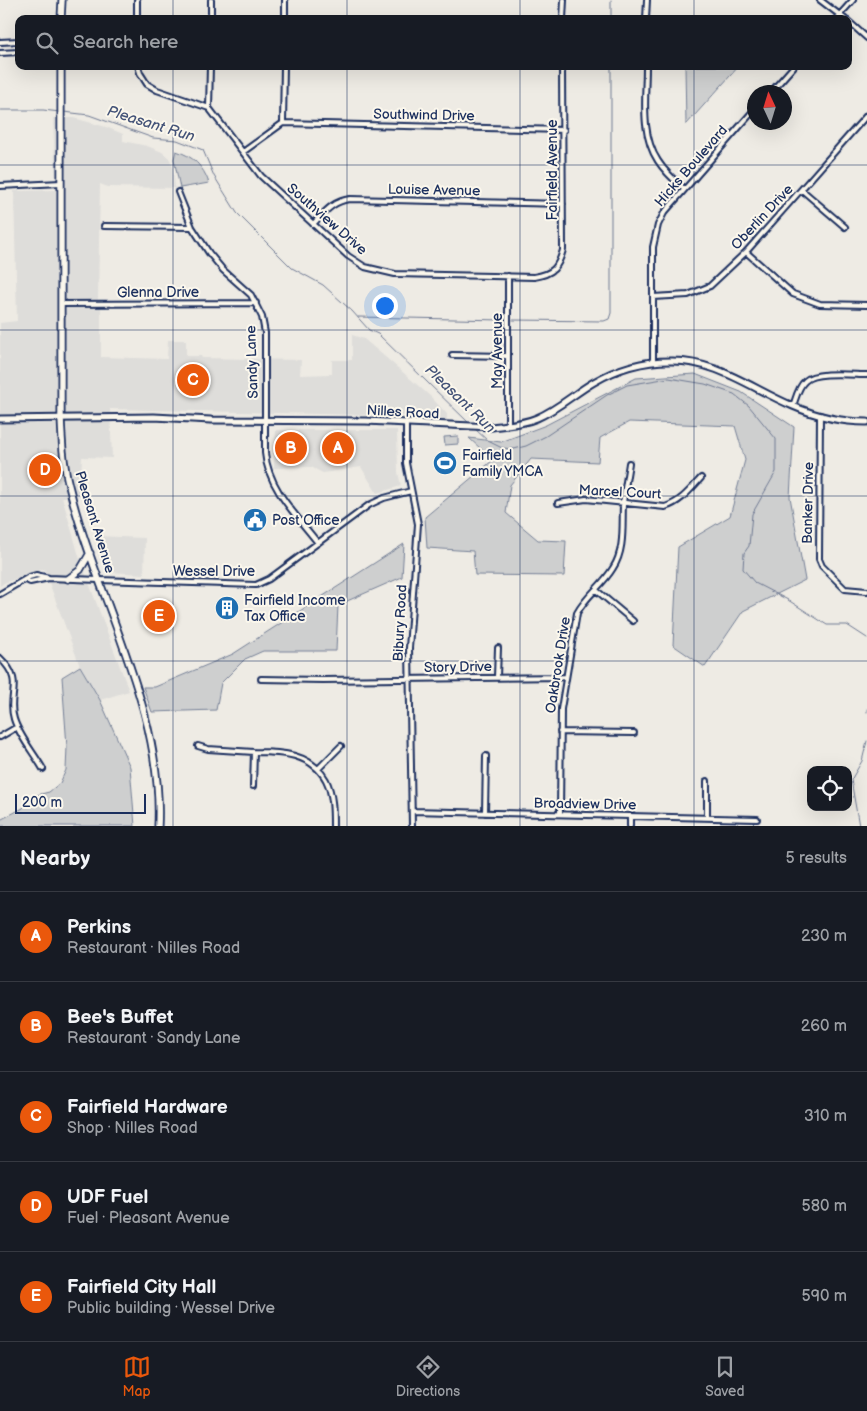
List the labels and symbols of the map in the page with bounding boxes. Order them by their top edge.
north arrow [747,85,792,130]
water label: Pleasant Run [105,102,197,146]
street label: Southwind Drive [373,106,475,124]
street label: Fairfield Avenue [544,119,561,221]
street label: Hicks Boulevard [651,122,731,210]
street label: Southview Drive [283,180,371,258]
street label: Louise Avenue [388,181,480,199]
street label: Oberlin Drive [728,181,796,253]
street label: Glenna Drive [117,284,199,301]
your location [372,293,398,319]
street label: May Avenue [489,313,506,389]
street label: Sandy Lane [242,325,262,399]
pin: C [177,361,209,399]
water label: Pleasant Run [421,361,499,437]
street label: Nilles Road [366,402,440,422]
pin: B [275,429,307,467]
pin: A [322,429,354,467]
place label: Fairfield Family YMCA [462,447,543,480]
sports icon: Fairfield Family YMCA [432,450,458,476]
pin: D [29,451,61,489]
street label: Banker Drive [799,462,817,544]
street label: Pleasant Avenue [71,469,119,575]
street label: Marcel Court [578,481,662,503]
public building icon: Post Office [242,507,268,533]
place label: Post Office [272,512,340,529]
street label: Wessel Drive [173,563,255,580]
street label: Bibury Road [389,584,411,662]
place label: Fairfield Income Tax Office [244,592,346,625]
building icon: Fairfield Income Tax Office [214,595,240,621]
pin: E [143,597,175,635]
street label: Oakbrook Drive [542,616,574,714]
street label: Story Drive [424,658,492,676]
scale bar [15,791,146,814]
street label: Broadview Drive [534,795,636,813]

